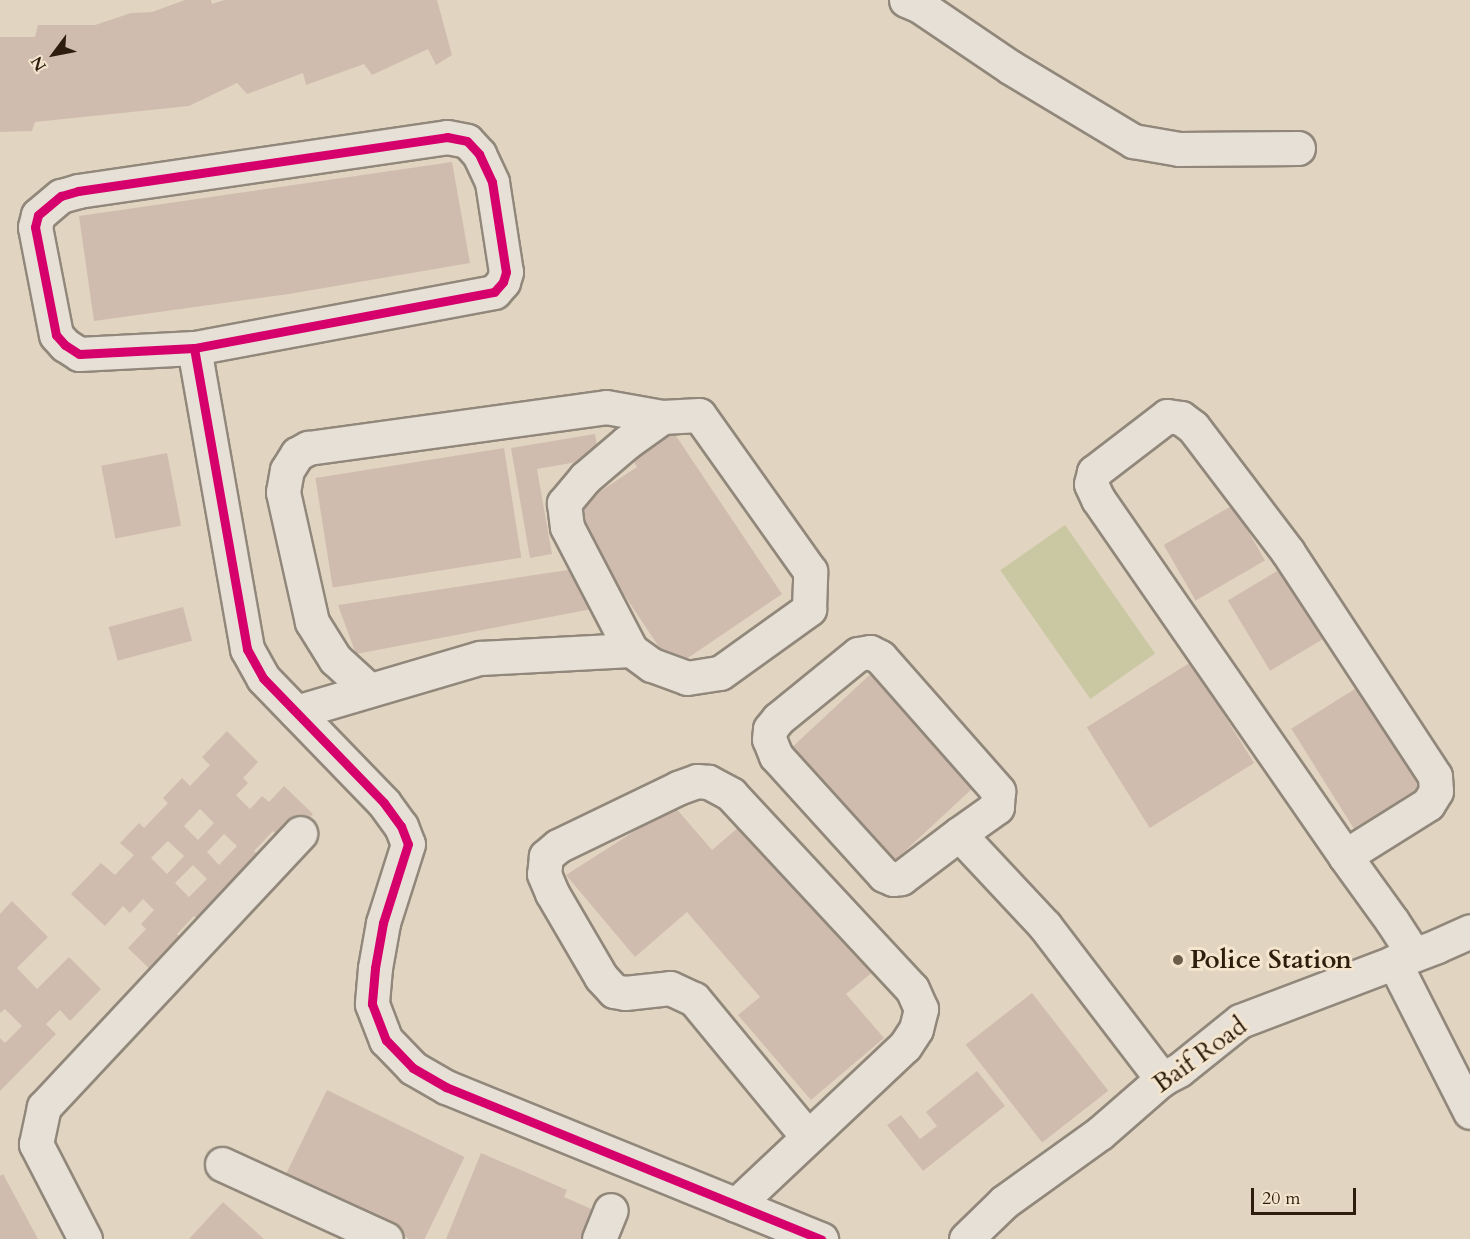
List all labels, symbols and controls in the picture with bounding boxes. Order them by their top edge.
north arrow [24,24,84,84]
text: N [26,52,52,75]
place label: Police Station [1190,944,1352,976]
marker: Police Station [1171,953,1185,967]
street label: Baif Road [1147,1011,1253,1099]
scale bar [1254,1176,1359,1214]
text: 20 m [1262,1186,1301,1211]

